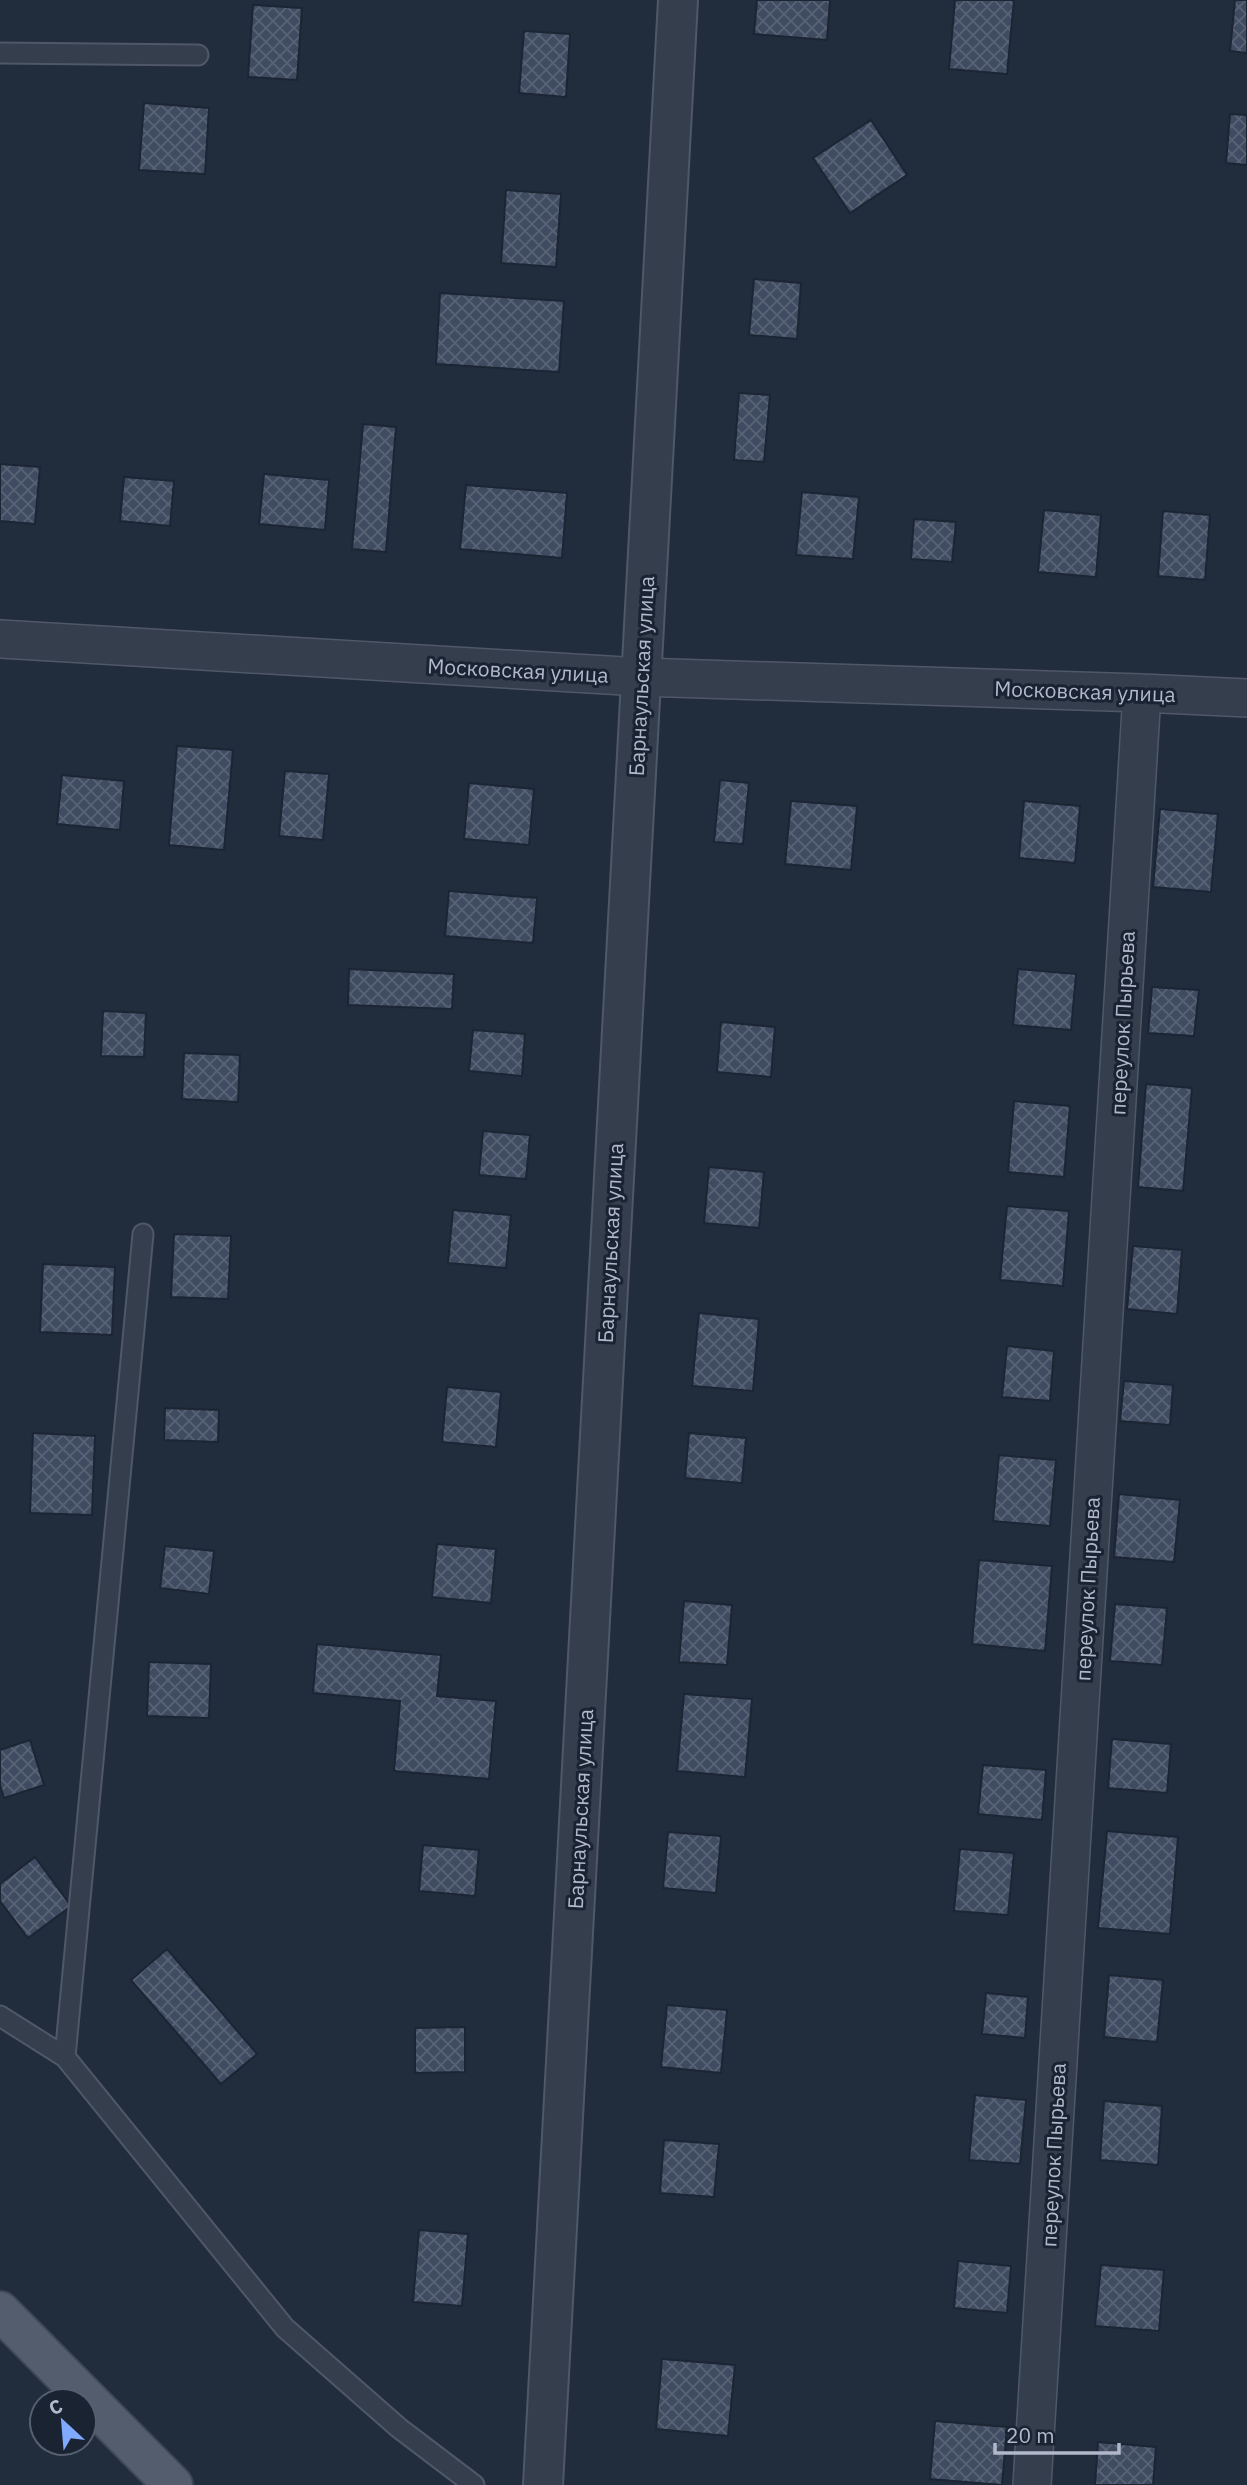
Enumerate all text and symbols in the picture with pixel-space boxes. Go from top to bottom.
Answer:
street label: Барнаульская улица [622,575,660,777]
street label: Московская улица [427,651,609,689]
street label: Московская улица [994,674,1176,708]
street label: переулок Пырьева [1103,930,1141,1116]
street label: Барнаульская улица [591,1142,629,1344]
street label: переулок Пырьева [1068,1496,1106,1682]
street label: Барнаульская улица [561,1708,599,1910]
street label: переулок Пырьева [1034,2062,1072,2248]
north arrow [28,2387,98,2457]
text: С [45,2393,66,2420]
scale bar [995,2412,1119,2456]
text: 20 m [1006,2421,1055,2449]

